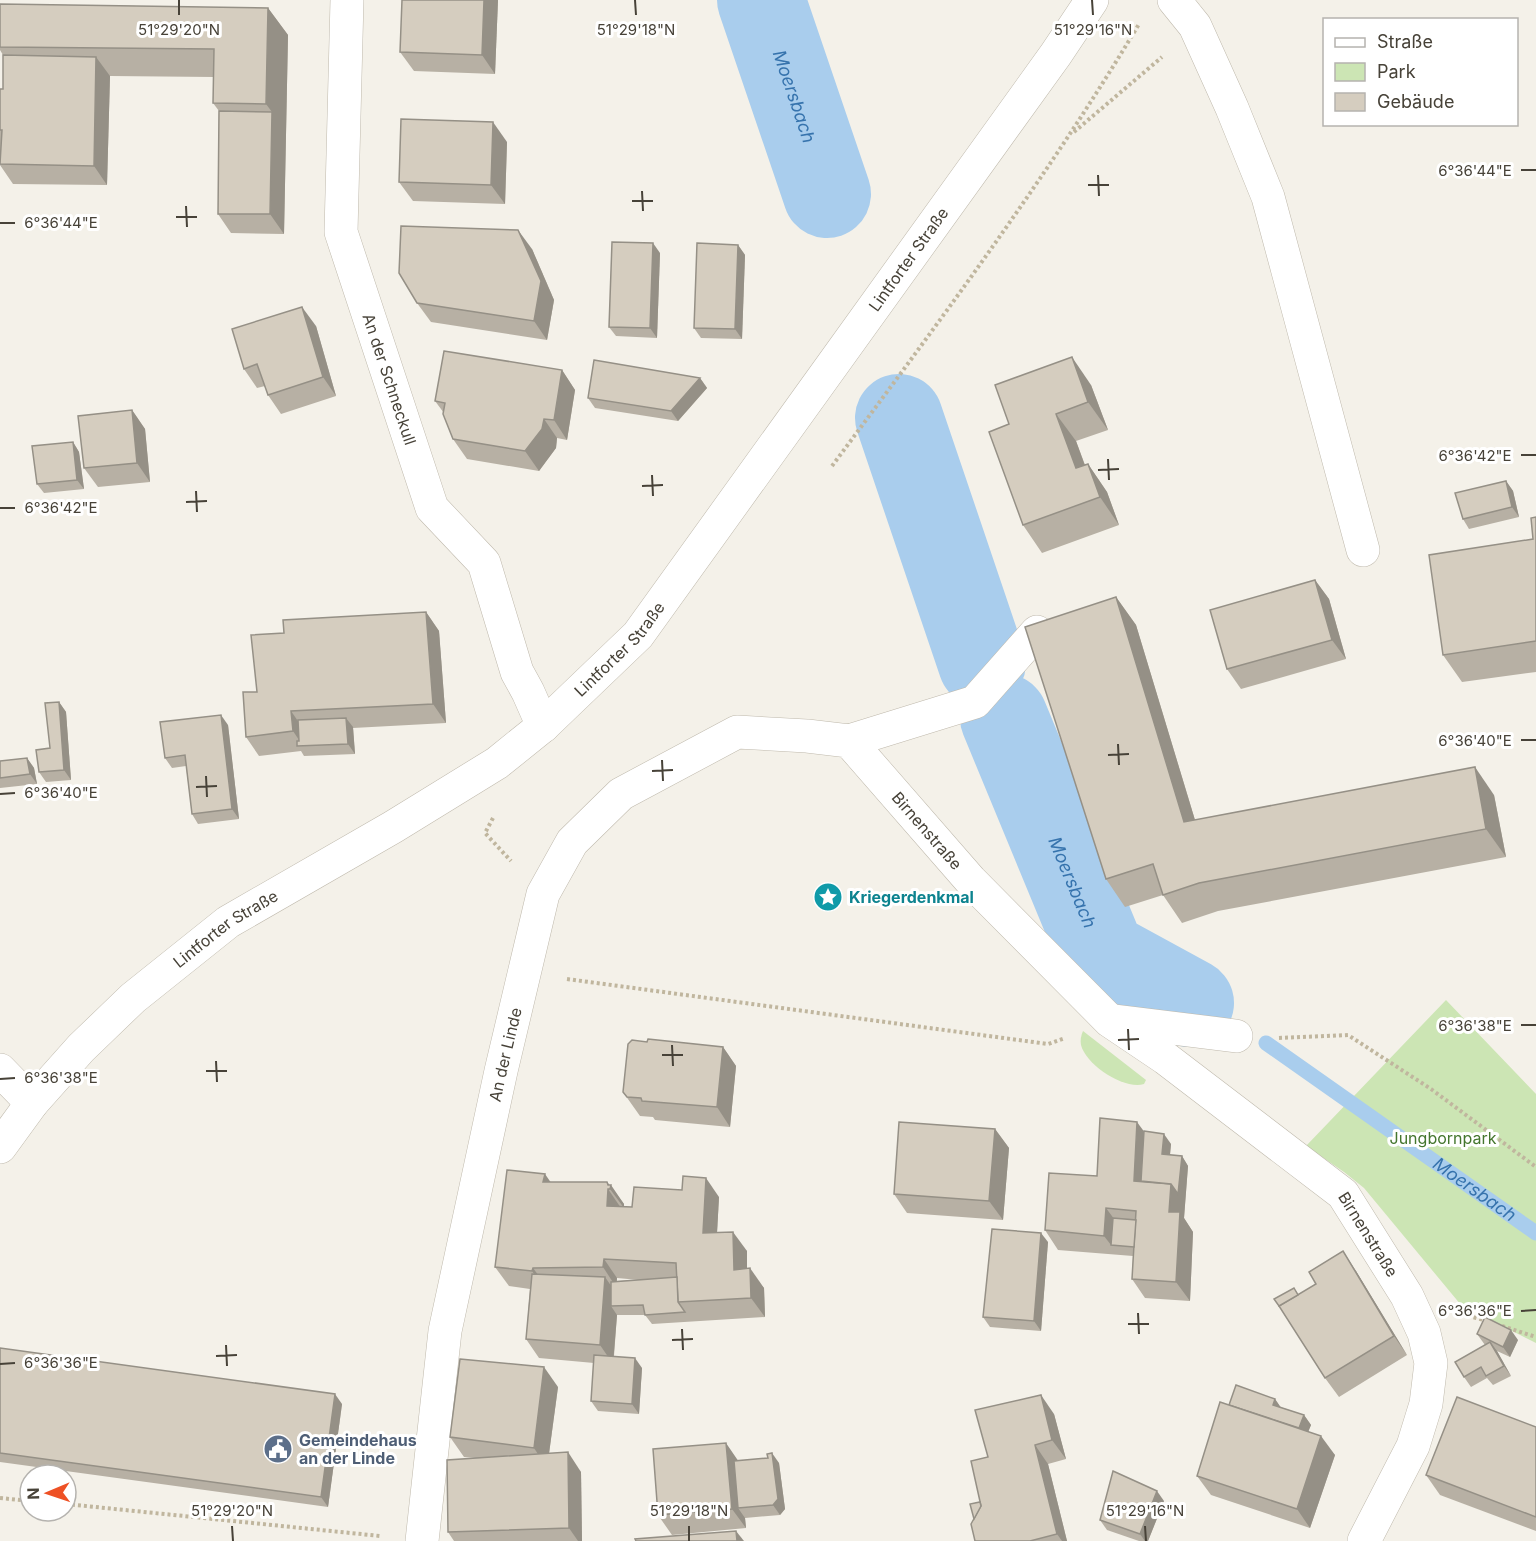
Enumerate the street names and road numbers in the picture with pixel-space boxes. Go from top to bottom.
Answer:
street label: Lintforter Straße [864,203,953,315]
street label: An der Schneckull [358,311,421,448]
street label: Lintforter Straße [570,598,669,701]
street label: Birnenstraße [888,788,966,874]
street label: Lintforter Straße [169,886,281,972]
street label: An der Linde [485,1006,526,1104]
street label: Birnenstraße [1334,1188,1402,1281]

